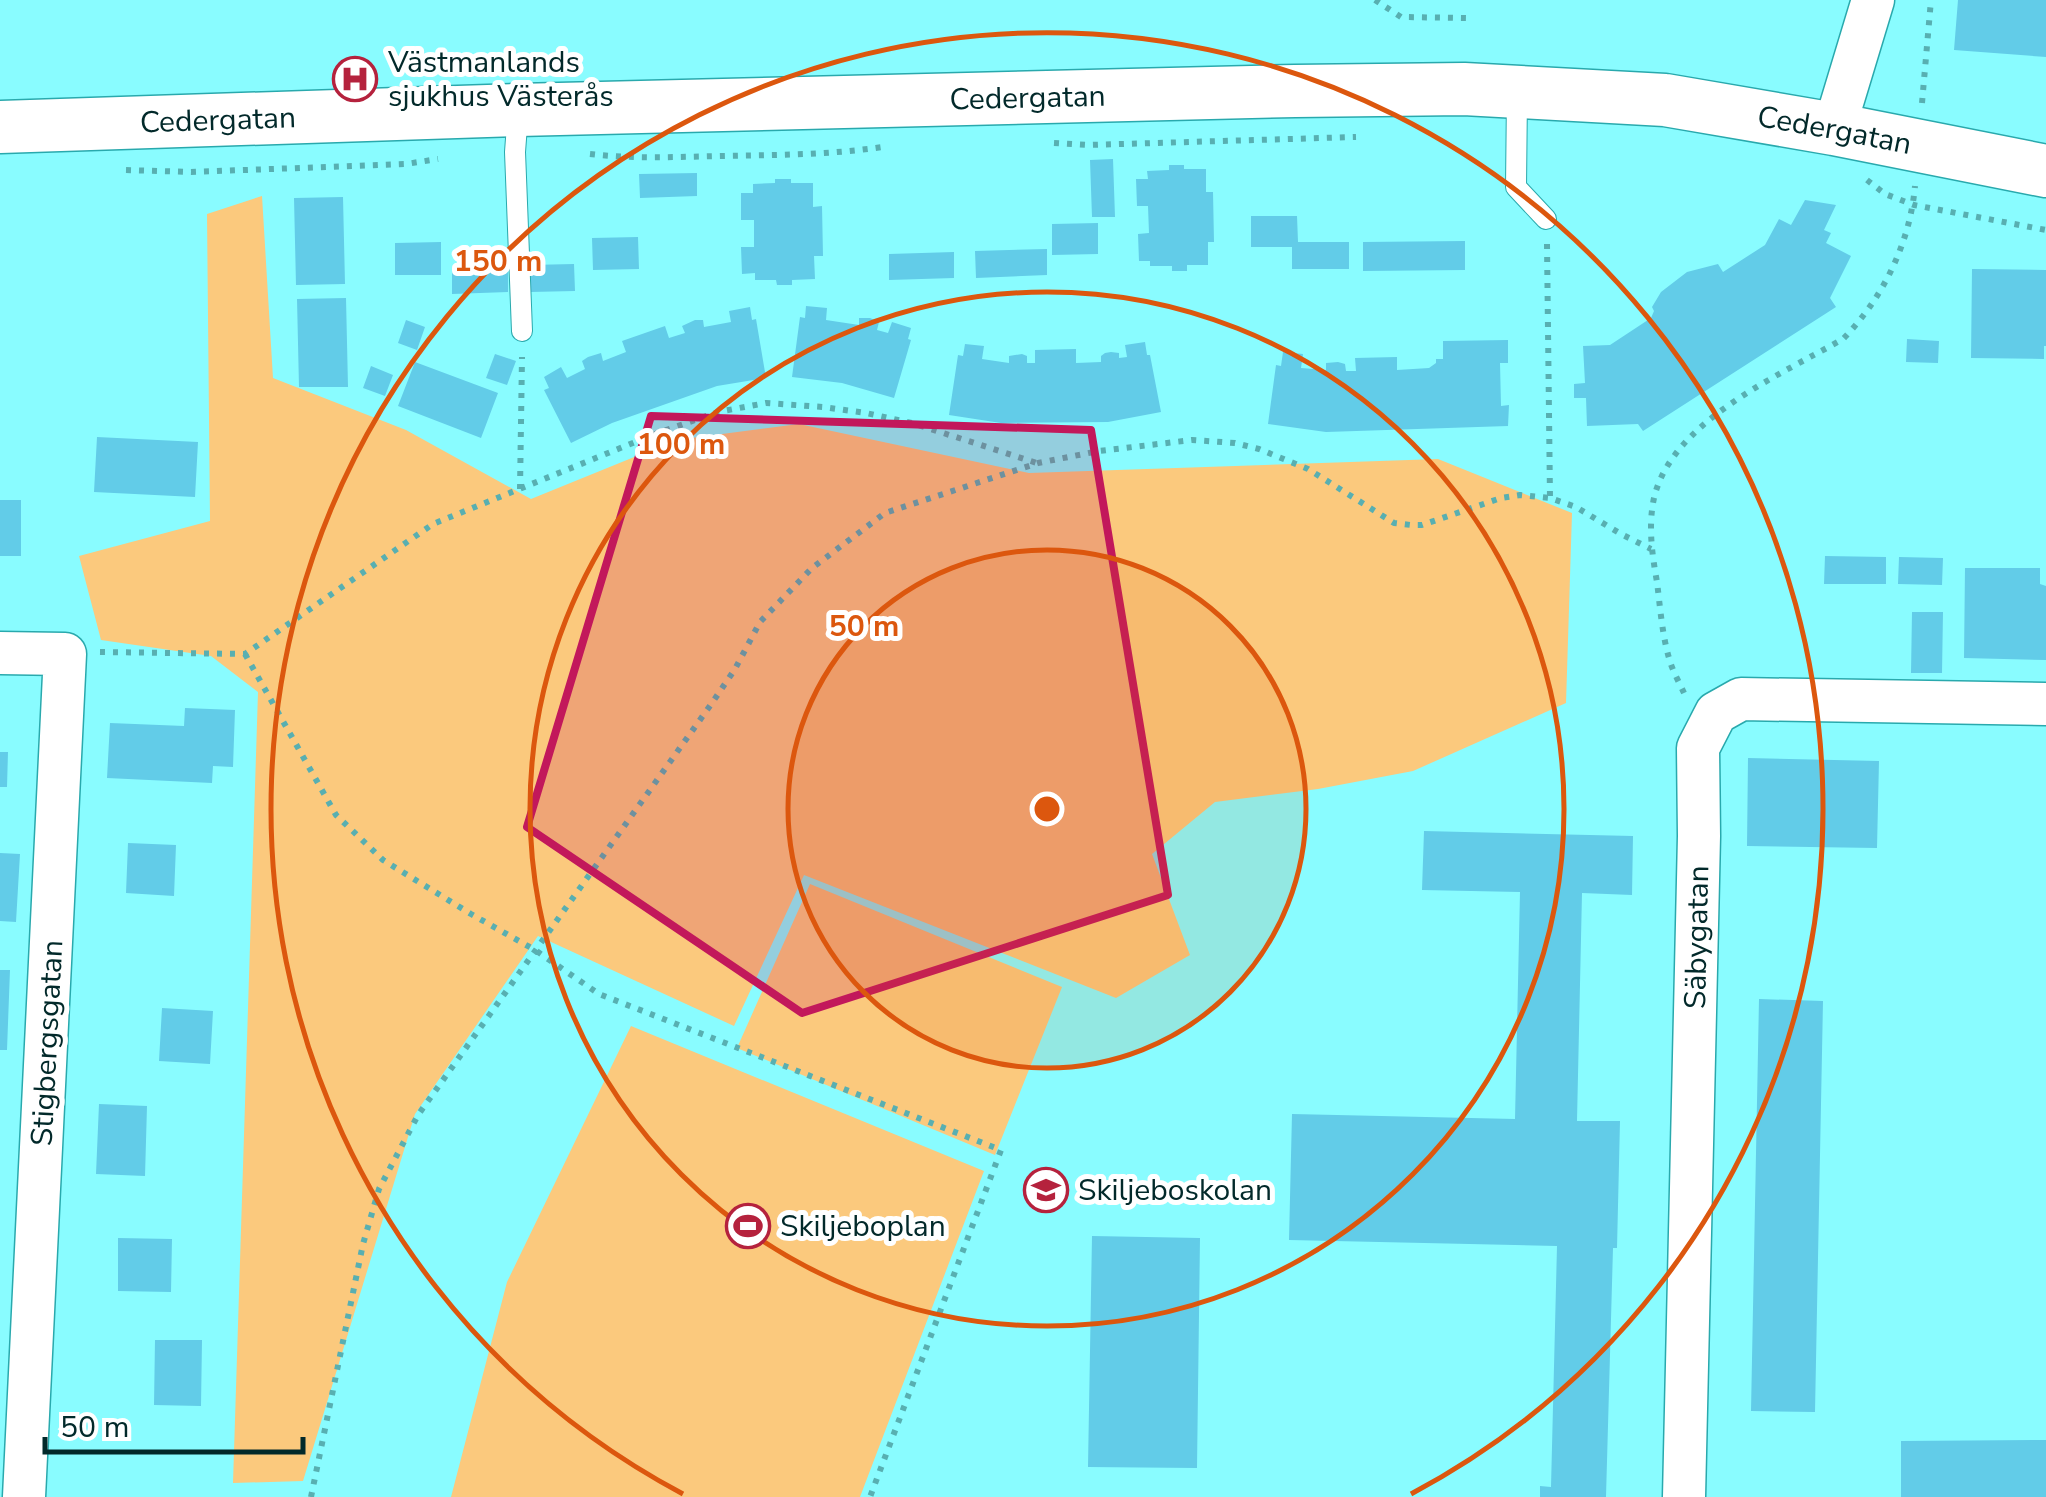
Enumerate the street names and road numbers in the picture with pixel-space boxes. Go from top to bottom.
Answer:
street label: Cedergatan [949,76,1106,120]
street label: Cedergatan [1754,96,1915,165]
street label: Cedergatan [139,97,297,143]
street label: Säbygatan [1675,865,1719,1010]
street label: Stigbergsgatan [22,939,73,1147]

